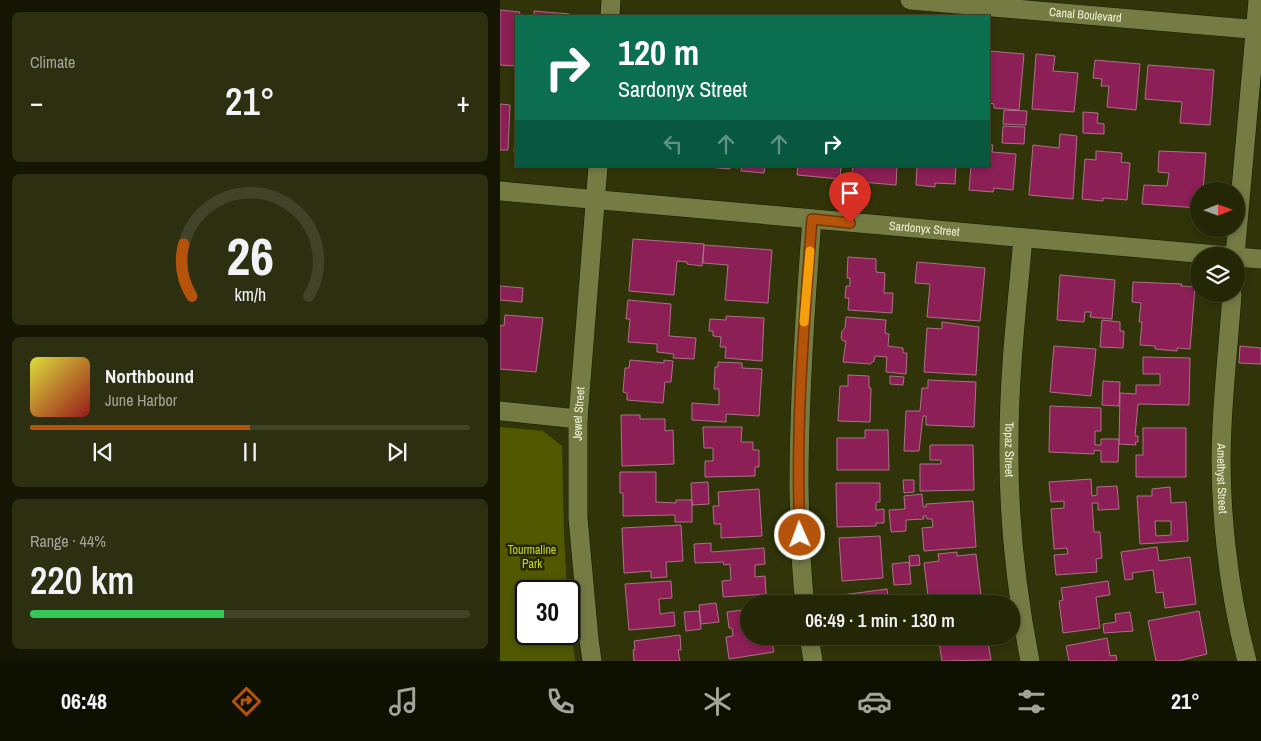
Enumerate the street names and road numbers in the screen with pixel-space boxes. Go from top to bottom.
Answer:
street label: Canal Boulevard [1048,4,1122,26]
street label: Sardonyx Street [888,218,960,240]
street label: Jewel Street [570,386,589,441]
street label: Topaz Street [1001,422,1017,478]
street label: Amethyst Street [1213,442,1231,514]

